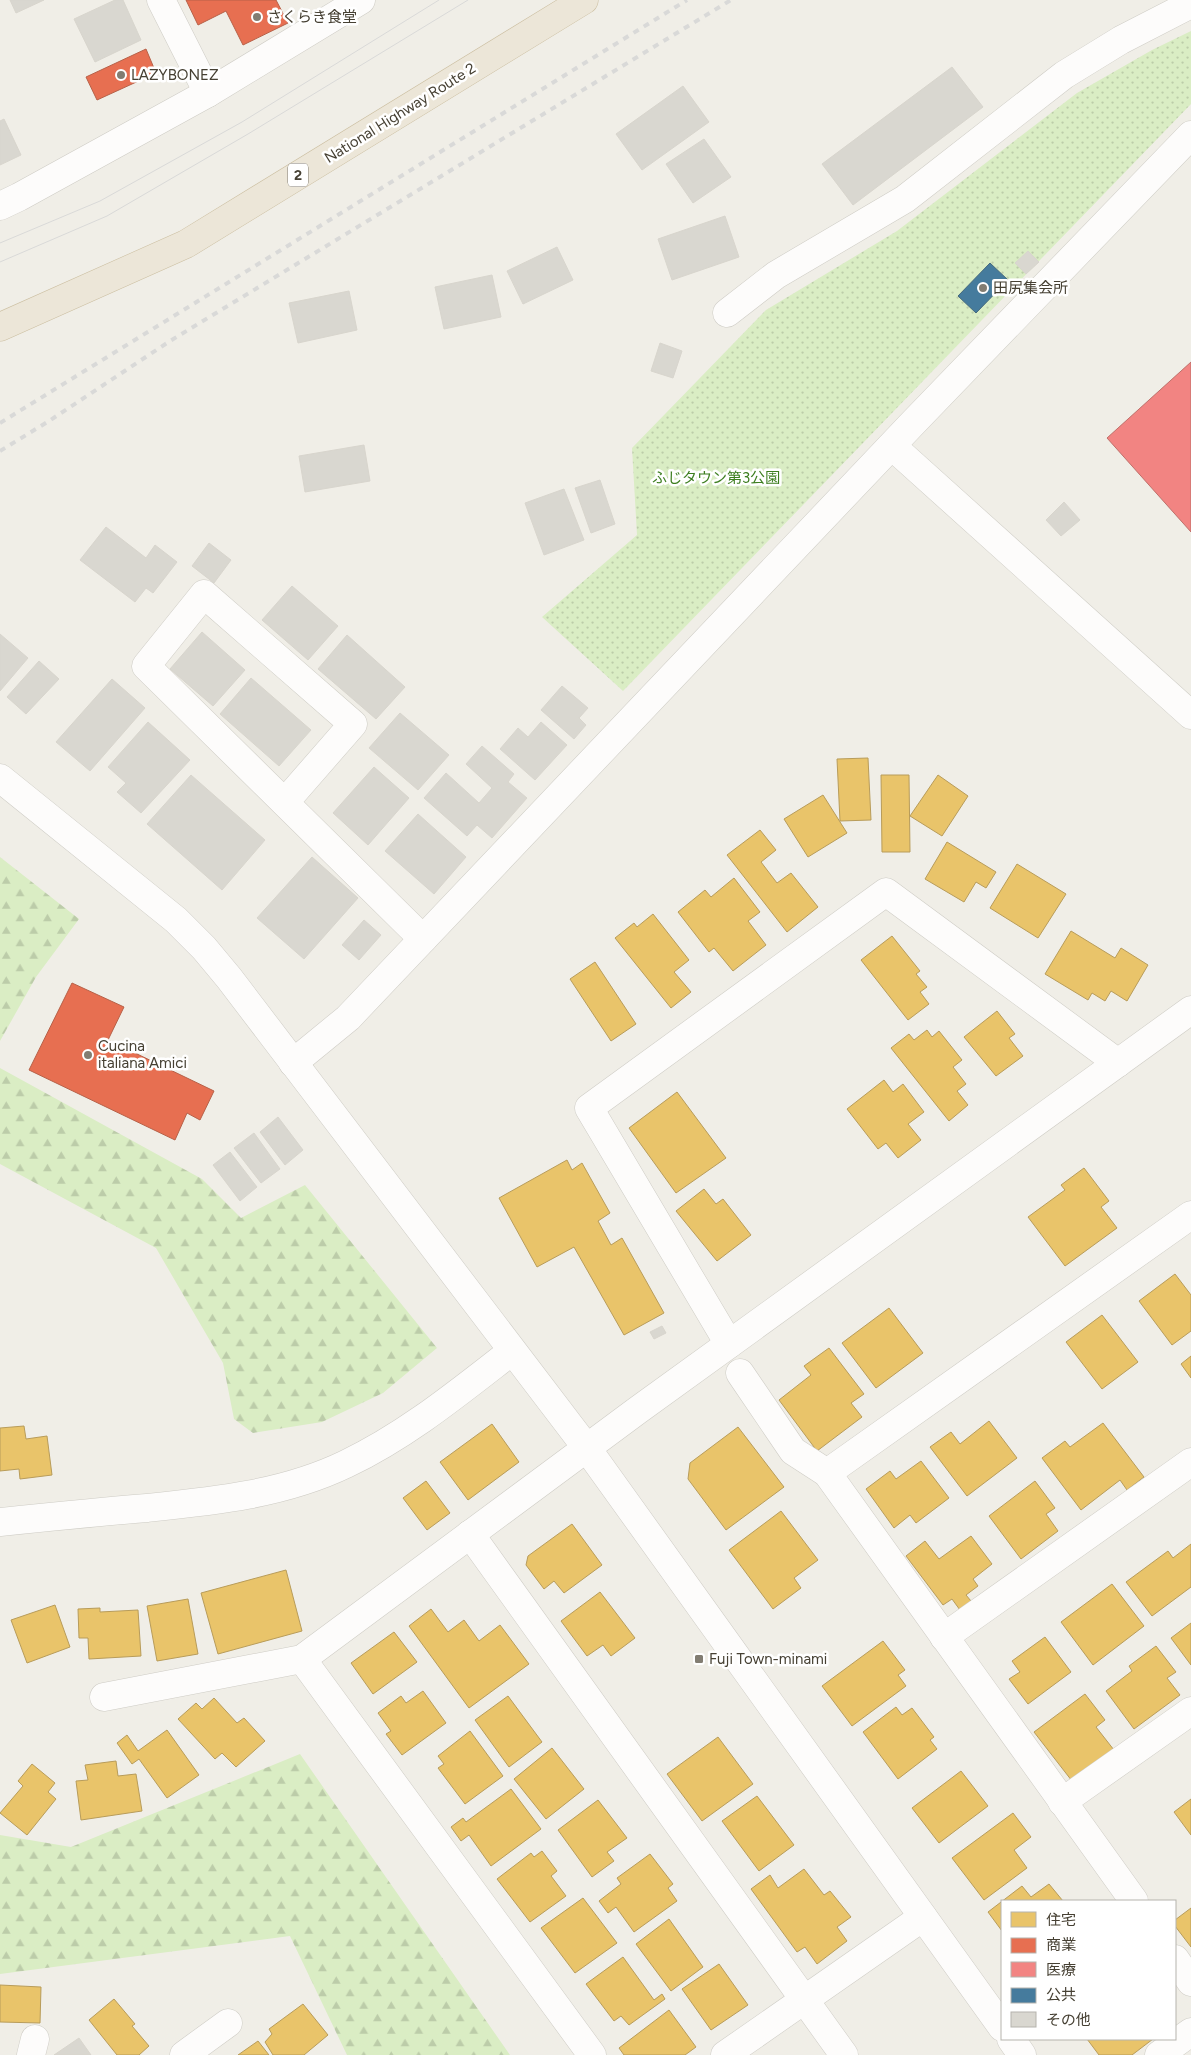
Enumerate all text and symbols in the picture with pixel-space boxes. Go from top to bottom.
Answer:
place label: さくらき食堂 [267,8,357,26]
marker: さくらき食堂 [251,11,263,23]
street label: National Highway Route 2 [321,59,479,167]
place label: LAZYBONEZ [131,66,219,84]
marker: LAZYBONEZ [115,69,127,81]
road number: 2 [288,164,308,186]
place label: 田尻集会所 [993,279,1068,297]
marker: 田尻集会所 [977,282,989,294]
park label: ふじタウン第3公園 [652,469,780,487]
place label: Cucina italiana Amici [98,1037,187,1072]
marker: Cucina italiana Amici [82,1049,94,1061]
place label: Fuji Town-minami [709,1650,827,1668]
marker: Fuji Town-minami [693,1653,705,1665]
legend [1001,1900,1176,2040]
text: 住宅 [1046,1911,1076,1929]
text: 商業 [1046,1936,1076,1954]
text: 医療 [1046,1961,1076,1979]
text: 公共 [1046,1986,1076,2004]
text: その他 [1046,2011,1091,2029]

